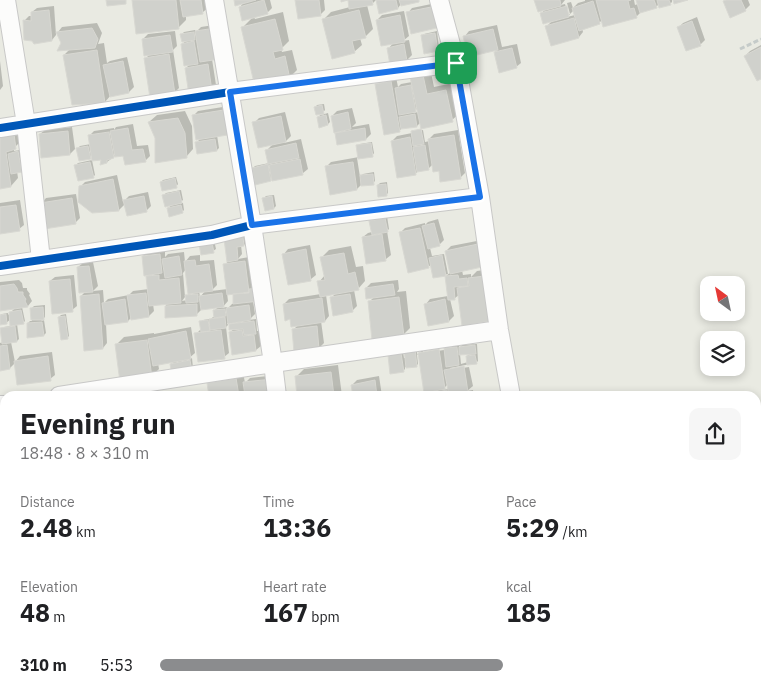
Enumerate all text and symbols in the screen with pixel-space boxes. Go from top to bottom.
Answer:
pin [435,42,477,84]
icon: arrive [442,49,470,77]
north arrow [700,276,745,321]
map controls [700,276,745,376]
button: layers [700,331,745,376]
text: Evening run [20,405,176,442]
button: share [689,408,741,460]
text: 18:48 · 8 × 310 m [20,443,149,463]
text: Distance [20,493,75,511]
text: Time [263,493,294,511]
text: Pace [506,493,536,511]
text: 2.48 [20,511,73,544]
text: 13:36 [263,511,331,544]
text: 5:29 [506,511,559,544]
text: km [73,523,96,541]
text: /km [559,523,588,541]
text: Elevation [20,578,78,596]
text: Heart rate [263,578,327,596]
text: kcal [506,578,531,596]
text: 48 [20,596,50,629]
text: 167 [263,596,308,629]
text: 185 [506,596,551,629]
text: m [50,608,66,626]
text: bpm [308,608,340,626]
text: 310 m [20,655,67,675]
text: 5:53 [100,655,133,675]

